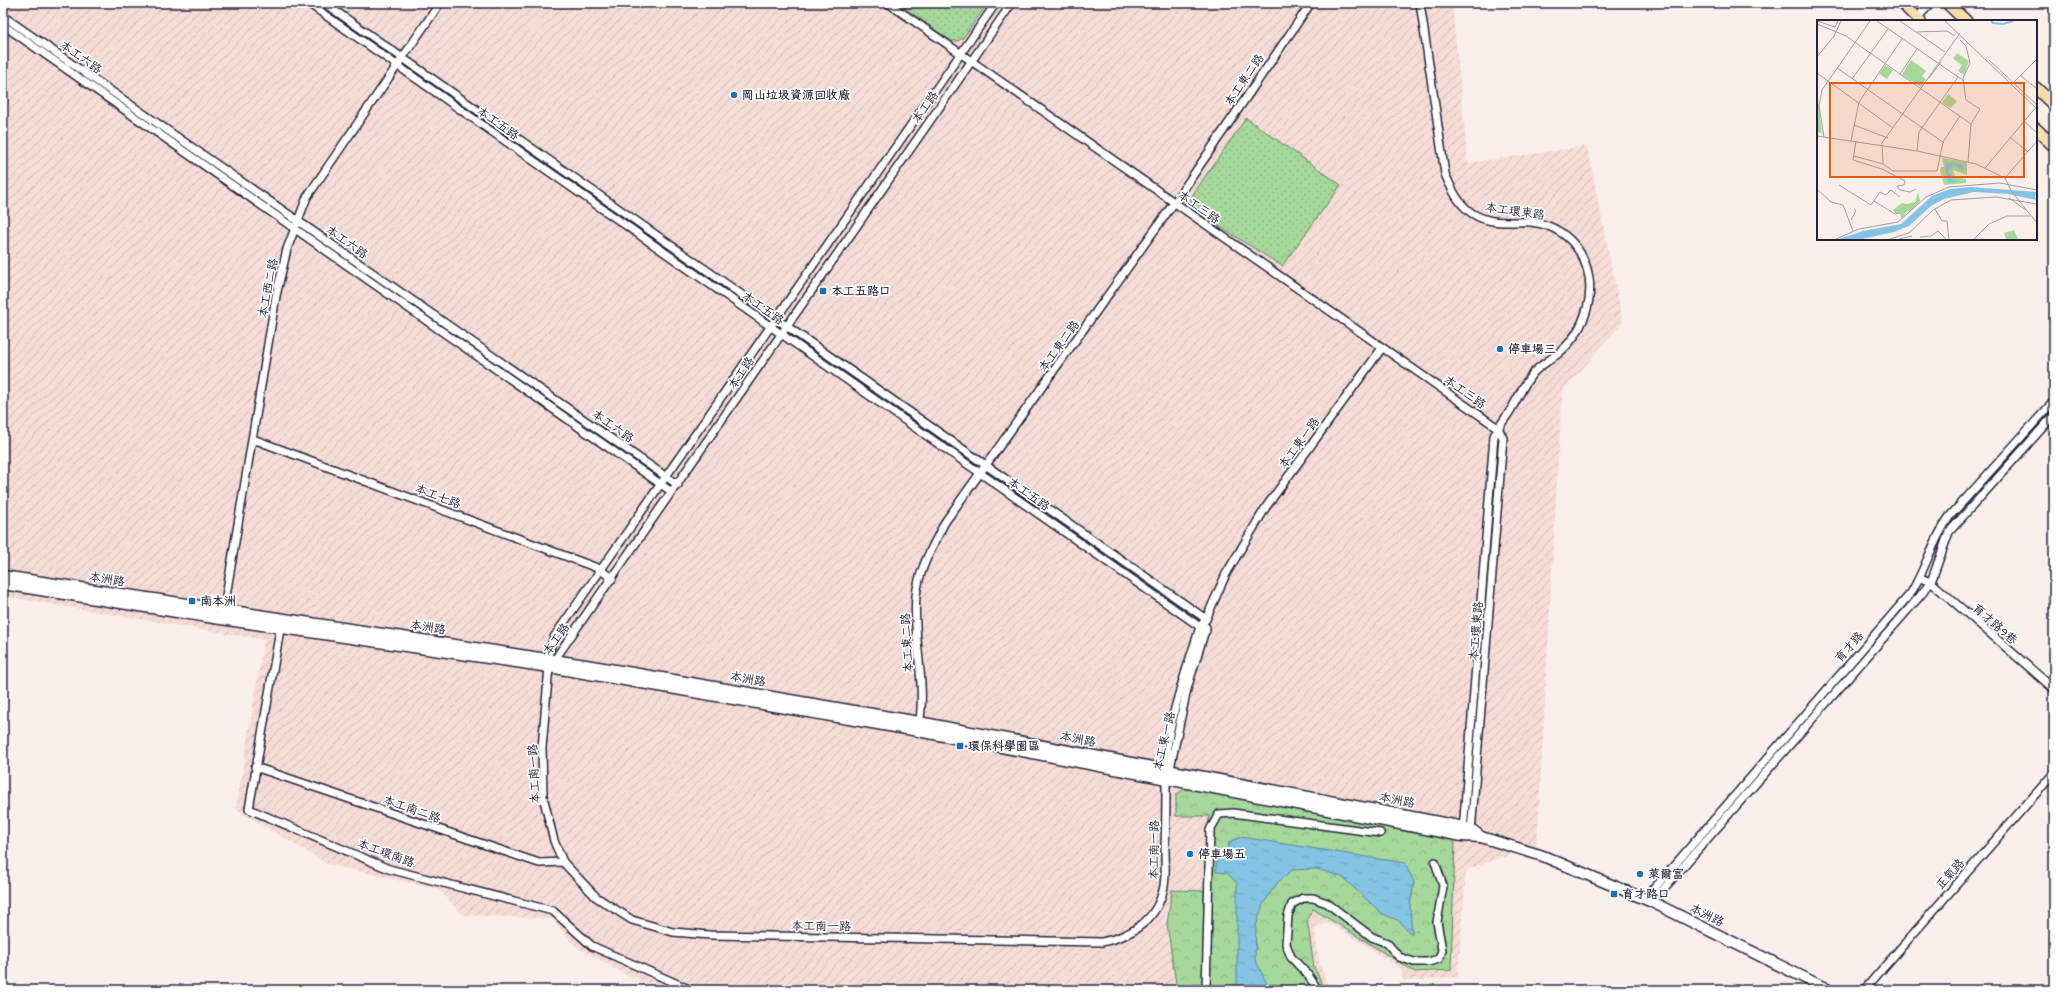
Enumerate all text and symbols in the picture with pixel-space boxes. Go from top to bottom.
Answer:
inset map [1817,20,2037,240]
street label: 本工六路 [56,37,105,78]
street label: 本工東二路 [1221,51,1268,110]
place label: 岡山垃圾資源回收廠 [742,87,850,104]
street label: 本工路 [908,88,943,127]
marker: 岡山垃圾資源回收廠 [729,90,739,100]
street label: 本工五路 [473,103,522,144]
street label: 本工三路 [1174,187,1223,228]
street label: 本工環東路 [1484,199,1546,224]
street label: 本工六路 [322,222,371,263]
street label: 本工西二路 [254,257,283,319]
place label: 本工五路口 [831,283,891,300]
marker: 本工五路口 [818,286,828,296]
street label: 本工五路 [738,288,787,329]
street label: 本工東二路 [1035,317,1084,376]
place label: 停車場三 [1508,341,1556,358]
marker: 停車場三 [1495,344,1505,354]
street label: 本工路 [724,354,759,393]
street label: 本工三路 [1440,372,1489,413]
street label: 本工六路 [588,406,637,447]
street label: 本工東一路 [1275,414,1324,473]
street label: 本工五路 [1004,474,1053,515]
street label: 本工七路 [412,480,463,513]
street label: 本洲路 [88,568,126,591]
place label: 南本洲 [200,593,236,610]
marker: 南本洲 [187,596,197,606]
street label: 本工環東路 [1465,600,1488,662]
street label: 育才路9巷 [1968,600,2021,649]
street label: 本工東二路 [897,613,918,673]
street label: 本洲路 [409,616,447,639]
street label: 本工路 [539,620,574,659]
street label: 育才路 [1831,628,1868,666]
street label: 本洲路 [729,668,767,691]
street label: 本工東一路 [1149,710,1180,772]
street label: 本洲路 [1059,728,1097,751]
place label: 環保科學園區 [968,738,1040,755]
marker: 環保科學園區 [955,741,965,751]
street label: 本工南一路 [524,744,545,804]
street label: 本洲路 [1378,789,1416,812]
street label: 本工南二路 [381,792,443,827]
street label: 本工南一路 [1145,820,1164,880]
street label: 本工環南路 [355,835,417,872]
place label: 停車場五 [1198,846,1246,863]
marker: 停車場五 [1185,849,1195,859]
street label: 正氣路 [1932,855,1969,893]
place label: 萊爾富 [1648,866,1684,883]
marker: 萊爾富 [1635,869,1645,879]
place label: 育才路口 [1622,886,1670,903]
marker: 育才路口 [1609,889,1619,899]
street label: 本洲路 [1687,900,1727,931]
street label: 本工南一路 [791,917,851,936]

